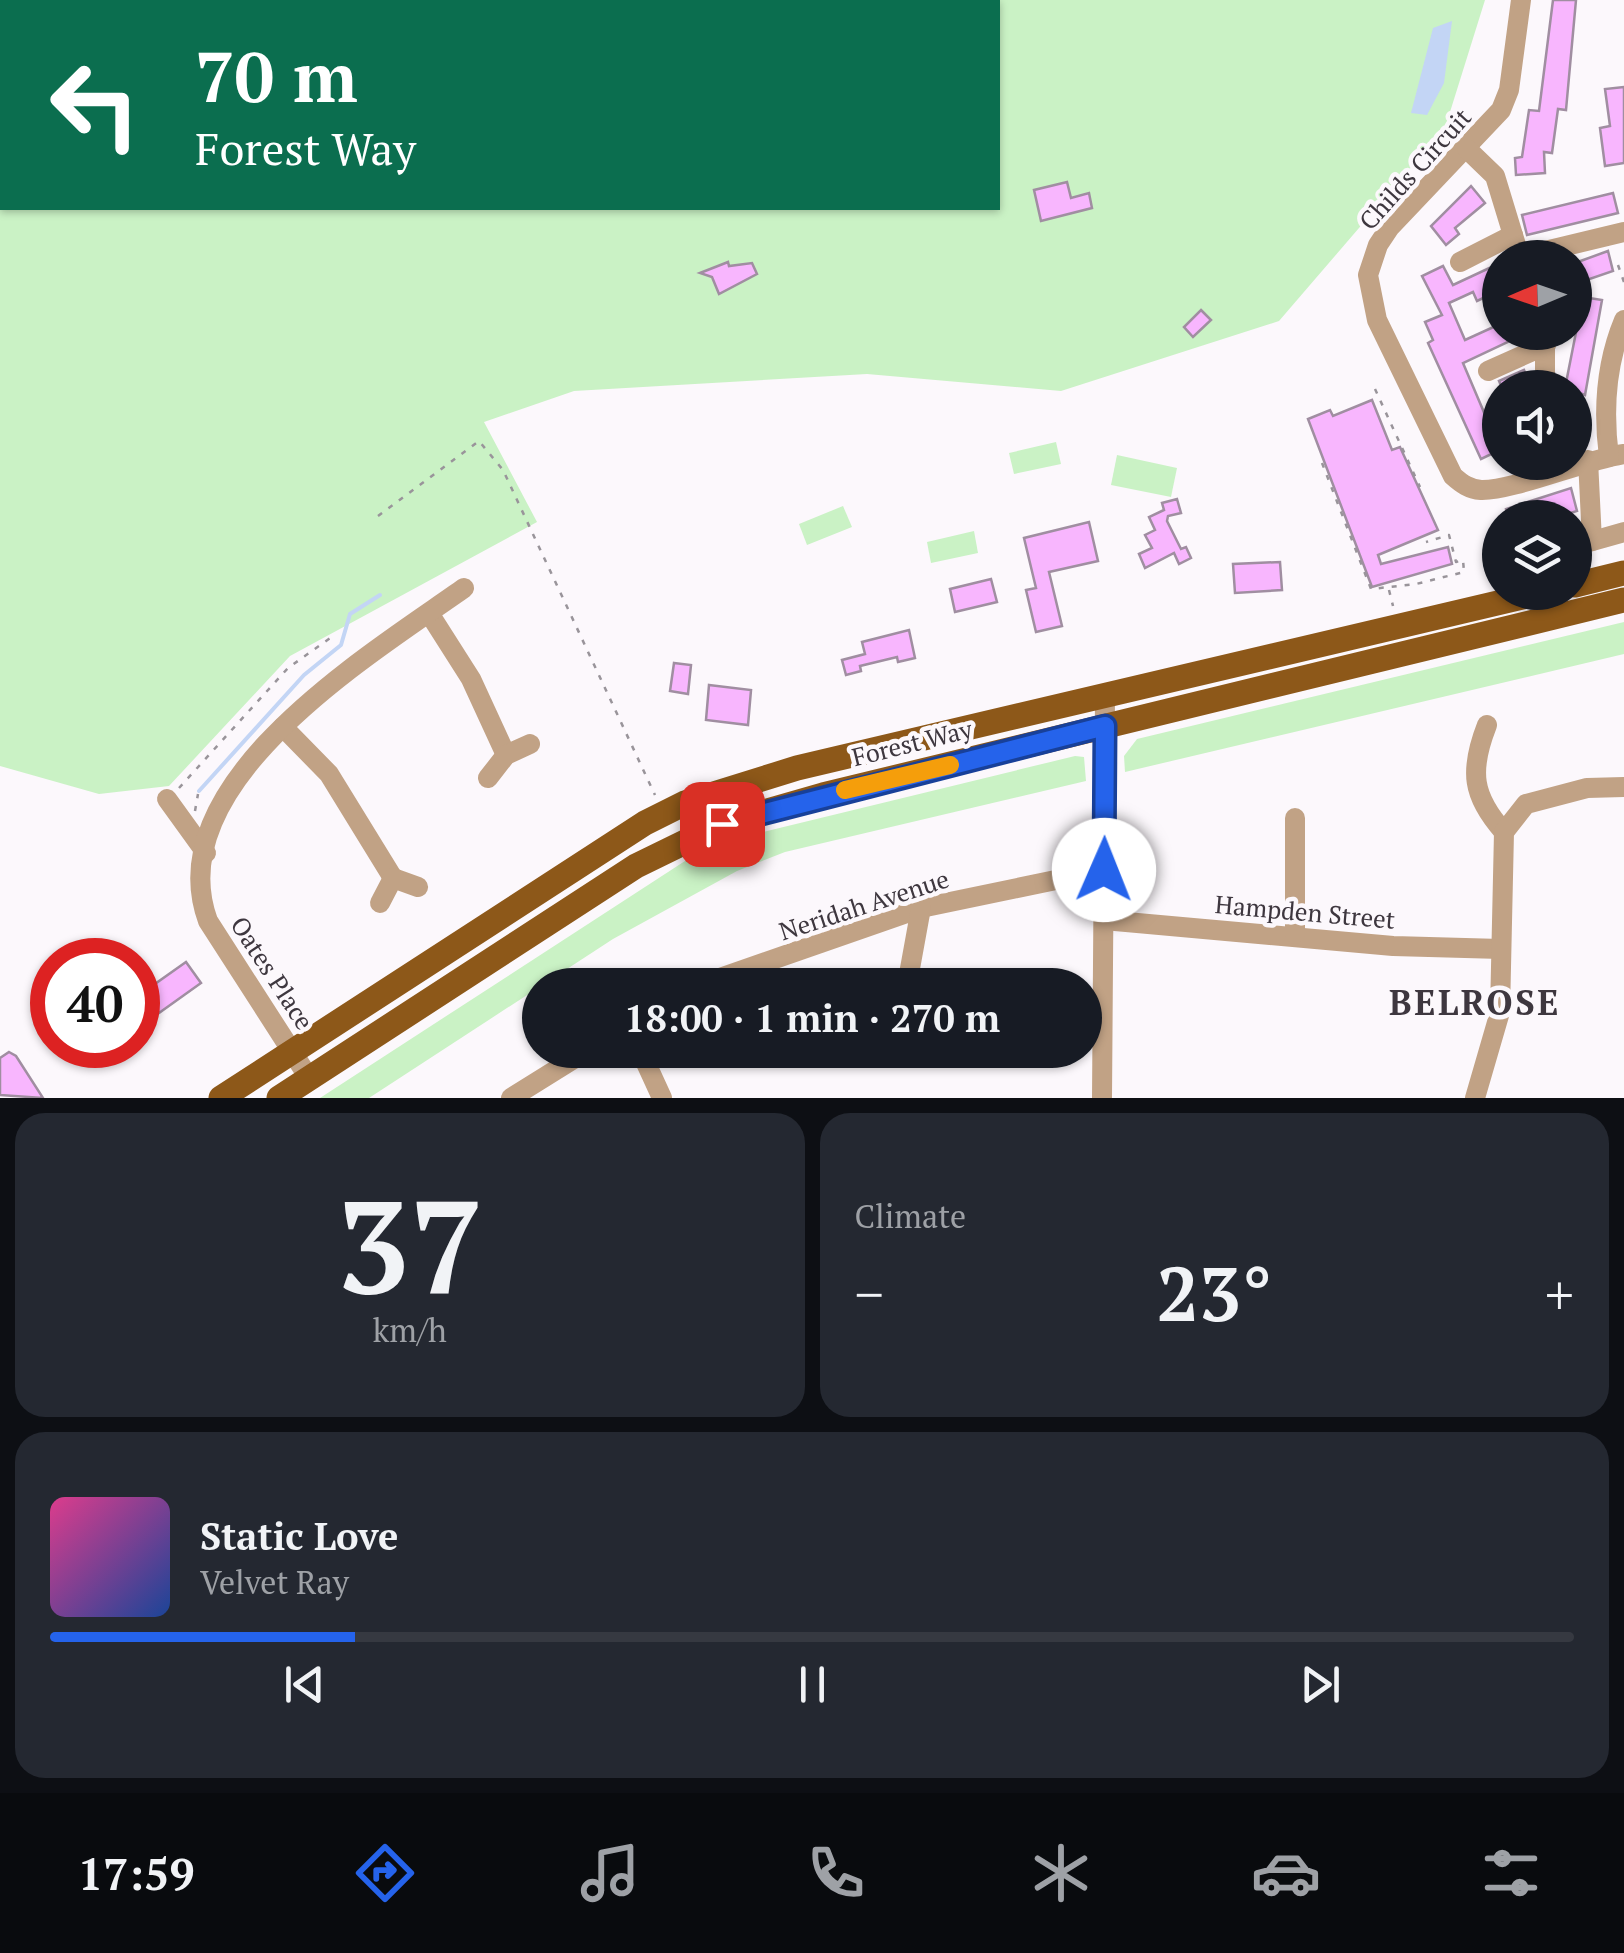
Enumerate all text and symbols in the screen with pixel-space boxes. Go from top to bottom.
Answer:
text: 70 m [195,29,358,122]
icon: left [30,40,160,170]
street label: Childs Circuit [1351,101,1478,236]
text: Forest Way [195,118,416,178]
north arrow [1482,240,1592,350]
map controls [1482,240,1592,610]
button: sound [1482,370,1592,480]
button: layers [1482,500,1592,610]
street label: Forest Way [848,712,976,773]
pin [680,782,765,867]
icon: arrive [695,797,750,852]
position arrow [1052,818,1156,922]
street label: Neridah Avenue [775,862,953,948]
street label: Hampden Street [1214,887,1396,936]
street label: Oates Place [224,910,321,1036]
speed limit sign: 40 [30,938,160,1068]
district label: BELROSE [1389,979,1561,1025]
text: 18:00 · 1 min · 270 m [624,993,1000,1043]
text: 37 [336,1158,483,1330]
text: Climate [855,1195,966,1237]
text: 23° [1156,1243,1272,1342]
text: − [855,1257,884,1330]
text: + [1545,1257,1574,1330]
text: km/h [373,1309,447,1351]
text: Static Love [200,1511,398,1561]
text: Velvet Ray [200,1561,349,1603]
icon: previous [277,1657,332,1712]
icon: pause [785,1657,840,1712]
icon: next [1293,1657,1348,1712]
icon: directions [350,1838,420,1908]
icon: music [575,1838,645,1908]
icon: phone [801,1838,871,1908]
icon: climate [1026,1838,1096,1908]
icon: car [1251,1838,1321,1908]
icon: filters [1476,1838,1546,1908]
text: 17:59 [78,1843,195,1903]

